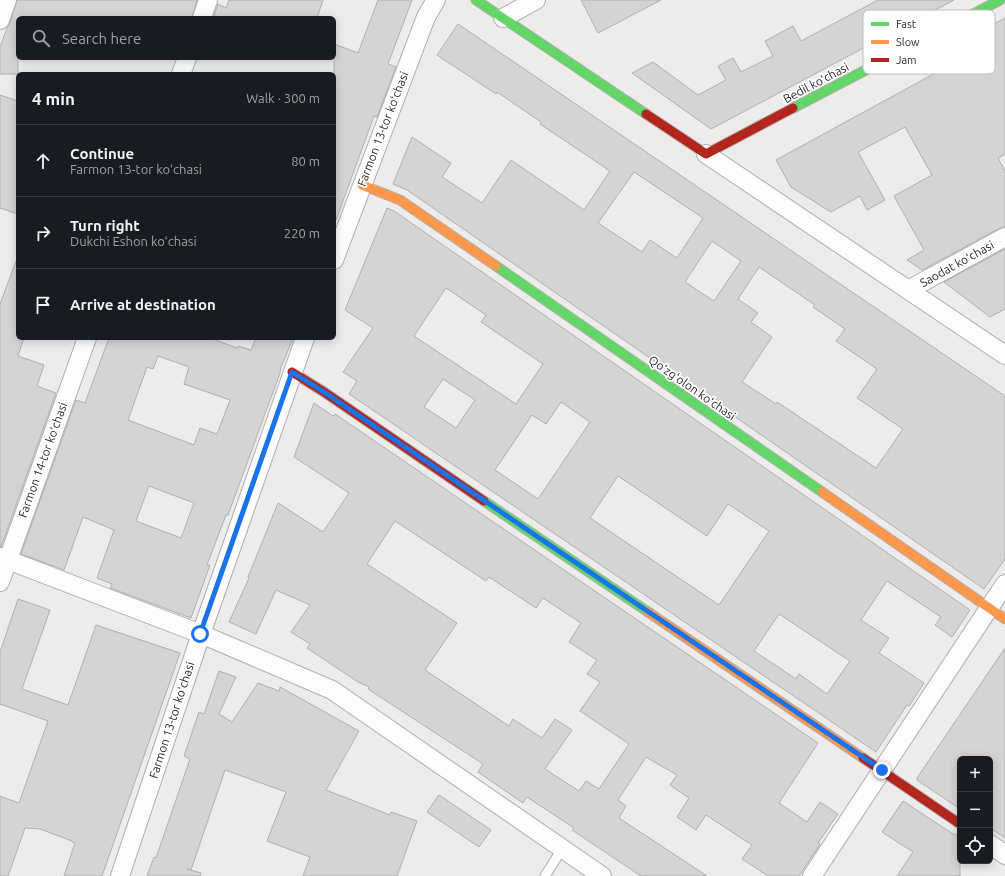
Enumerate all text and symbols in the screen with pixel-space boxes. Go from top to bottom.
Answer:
legend [863,10,995,74]
search box [16,16,336,60]
text: Fast [896,18,917,30]
icon: search [30,27,52,49]
text: Search here [62,30,141,47]
text: Slow [896,36,920,48]
text: Jam [896,54,917,66]
street label: Bedil koʻchasi [781,60,851,105]
street label: Farmon 13-tor koʻchasi [355,70,410,188]
text: 4 min [32,89,75,108]
text: Walk · 300 m [246,91,320,105]
text: Continue [70,145,134,162]
icon: ahead [32,150,54,172]
text: 80 m [291,154,320,168]
text: Farmon 13-tor koʻchasi [70,162,202,176]
text: Turn right [70,217,140,234]
icon: right [32,222,54,244]
text: 220 m [284,226,320,240]
text: Dukchi Eshon koʻchasi [70,234,197,248]
street label: Saodat koʻchasi [918,238,996,289]
icon: arrive [32,294,54,316]
text: Arrive at destination [70,296,216,313]
street label: Qoʻzgʻolon koʻchasi [646,353,738,422]
street label: Farmon 14-tor koʻchasi [16,400,69,519]
route start [191,625,209,643]
street label: Farmon 13-tor koʻchasi [147,660,197,780]
map controls [957,756,993,864]
button: + [957,756,993,792]
route end [873,761,891,779]
button: − [957,792,993,828]
button: locate [957,828,993,864]

